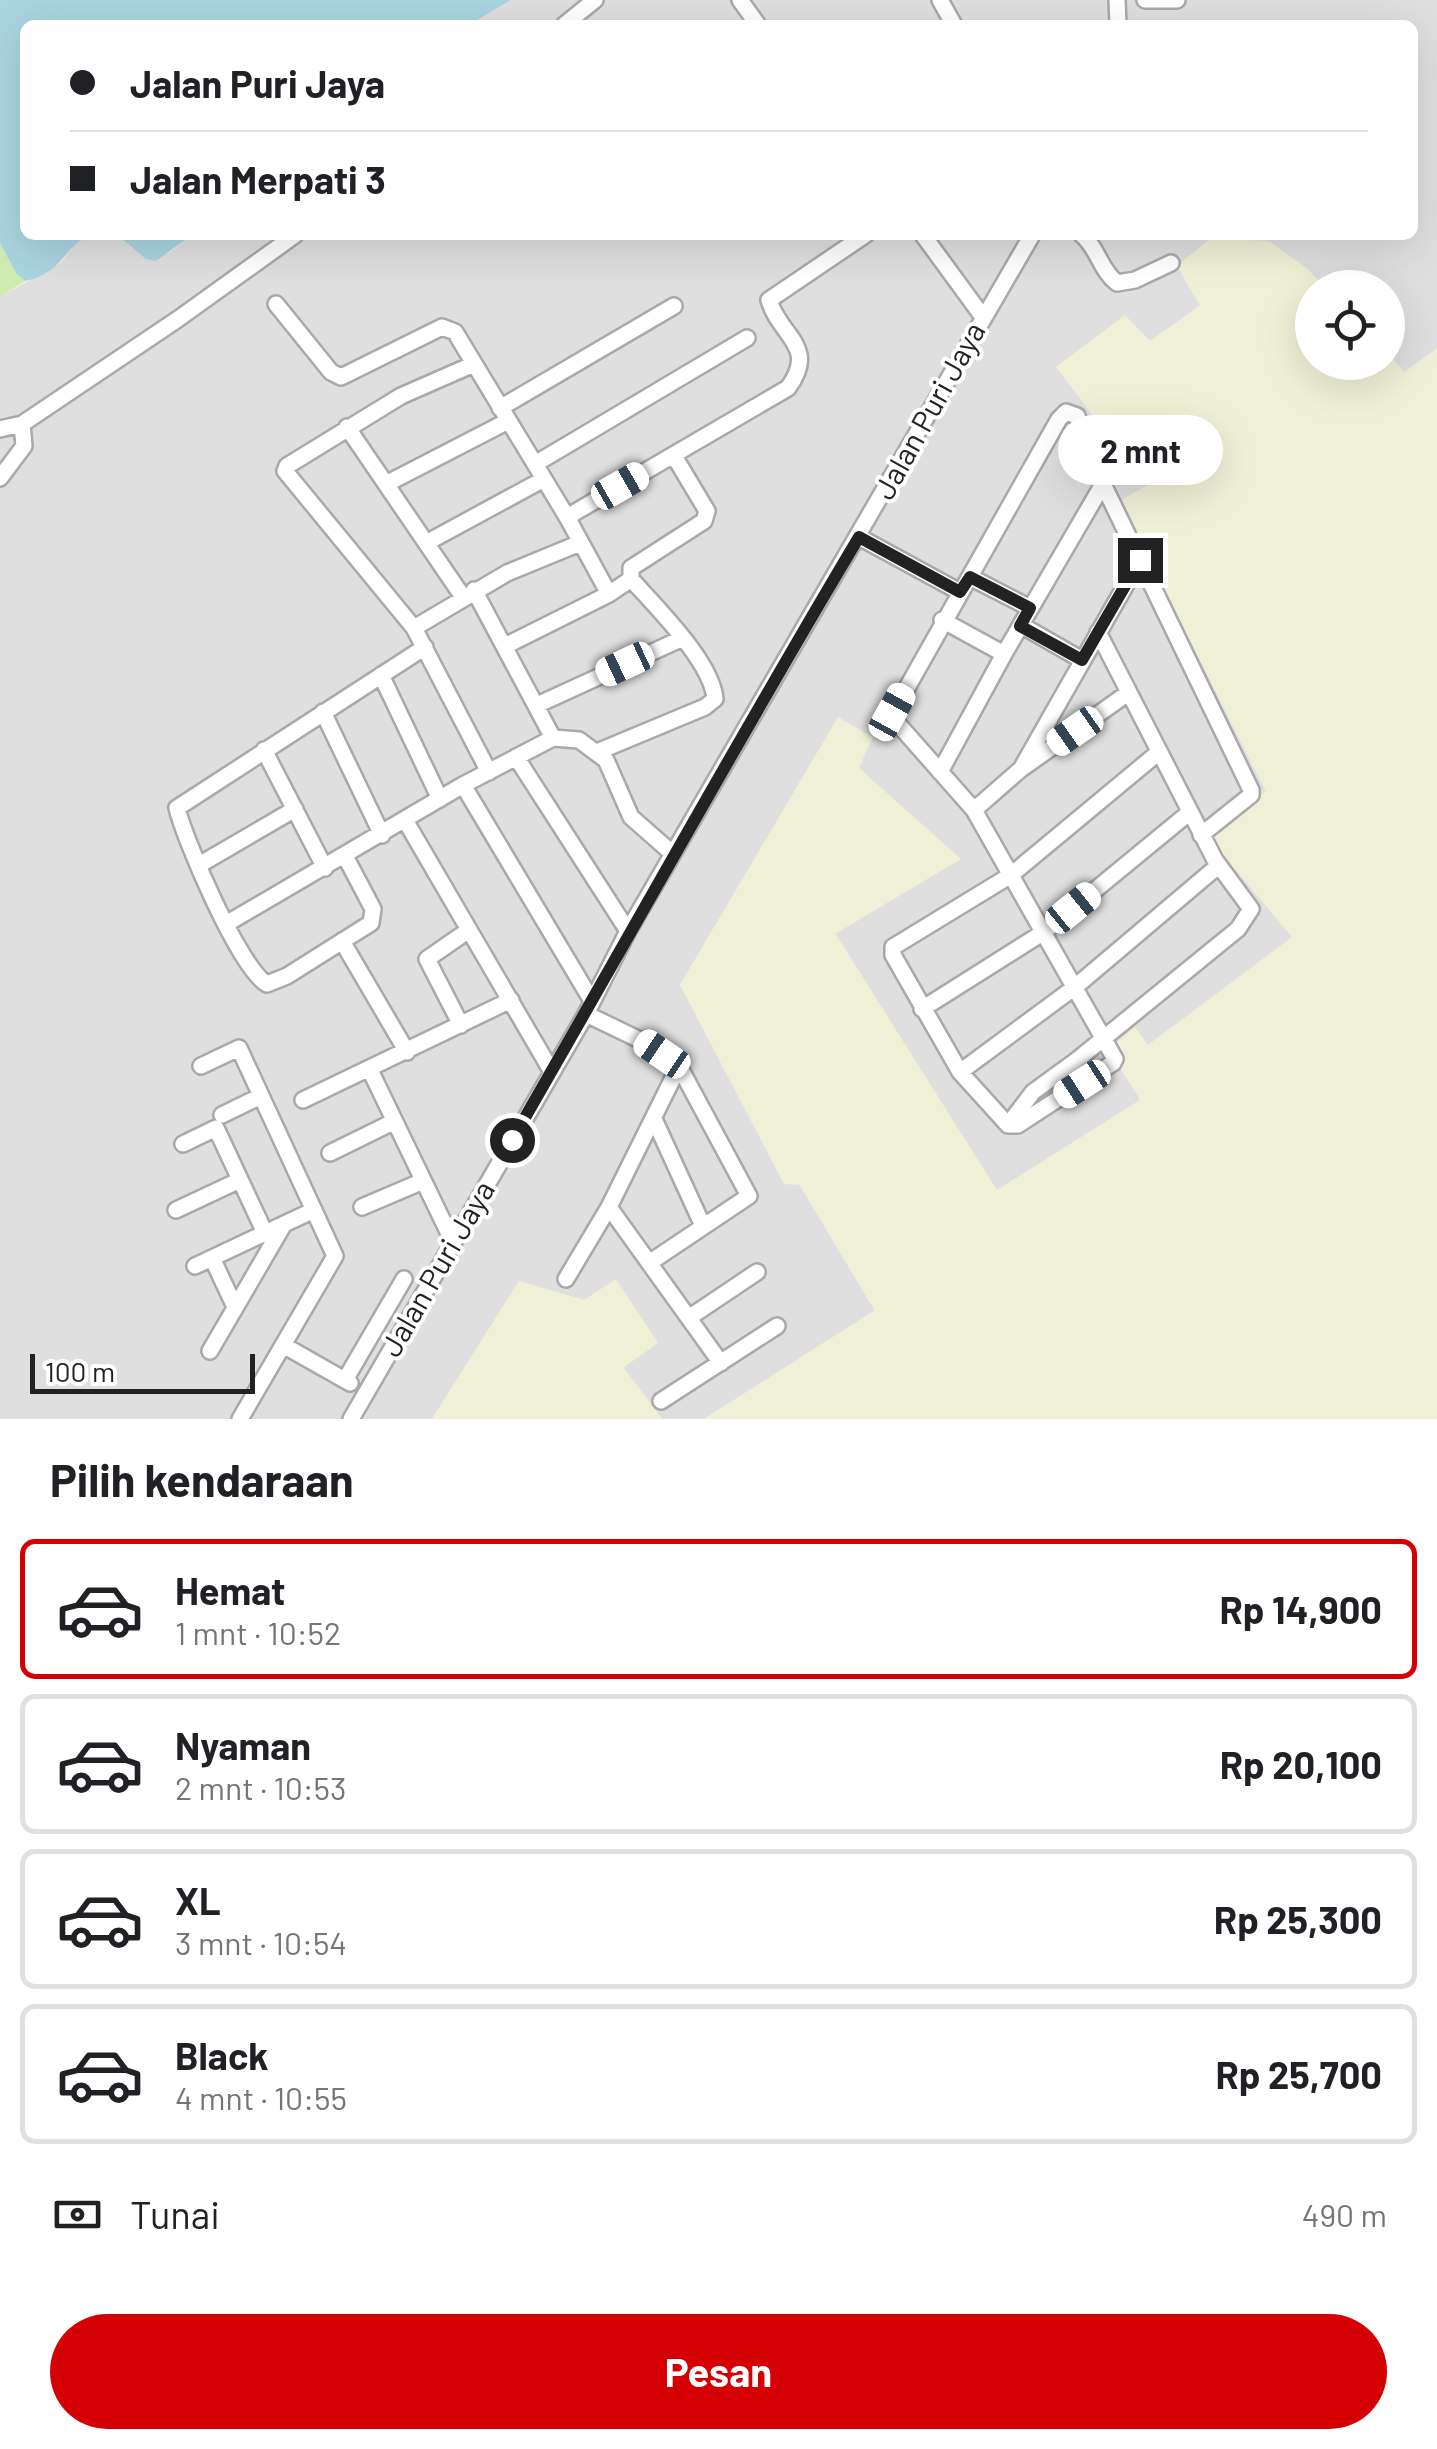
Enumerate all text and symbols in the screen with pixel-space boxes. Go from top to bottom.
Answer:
text: Jalan Puri Jaya [130,60,385,106]
text: Jalan Merpati 3 [130,156,386,202]
map controls [1295,270,1405,380]
button: locate [1295,270,1405,380]
street label: Jalan Puri Jaya [865,315,992,505]
callout: 2 mnt [1058,415,1222,485]
text: 2 mnt [1100,431,1181,469]
car [587,458,653,514]
route end [1118,538,1163,583]
car [591,638,659,690]
car [864,678,920,746]
car [1042,702,1108,760]
car [1040,877,1106,939]
car [629,1025,695,1083]
car [1049,1055,1115,1113]
route start [490,1118,535,1163]
street label: Jalan Puri Jaya [371,1174,501,1362]
scale bar [30,1349,255,1394]
text: 100 m [45,1354,115,1388]
text: Pilih kendaraan [50,1452,354,1506]
icon: car [55,1564,145,1654]
text: Hemat [175,1567,285,1613]
text: Rp 14,900 [1219,1586,1382,1632]
text: 1 mnt · 10:52 [175,1613,341,1651]
icon: car [55,1719,145,1809]
text: Nyaman [175,1722,311,1768]
text: Rp 20,100 [1220,1741,1382,1787]
text: 2 mnt · 10:53 [175,1768,347,1806]
icon: car [55,1874,145,1964]
text: XL [175,1877,221,1923]
text: Rp 25,300 [1214,1896,1382,1942]
text: 3 mnt · 10:54 [175,1923,347,1961]
icon: car [55,2029,145,2119]
text: Black [175,2032,269,2078]
text: Rp 25,700 [1215,2051,1382,2097]
text: 4 mnt · 10:55 [175,2078,347,2116]
icon: cash [50,2187,105,2242]
text: Tunai [130,2191,220,2237]
text: 490 m [1302,2195,1387,2233]
button: Pesan [50,2314,1387,2429]

